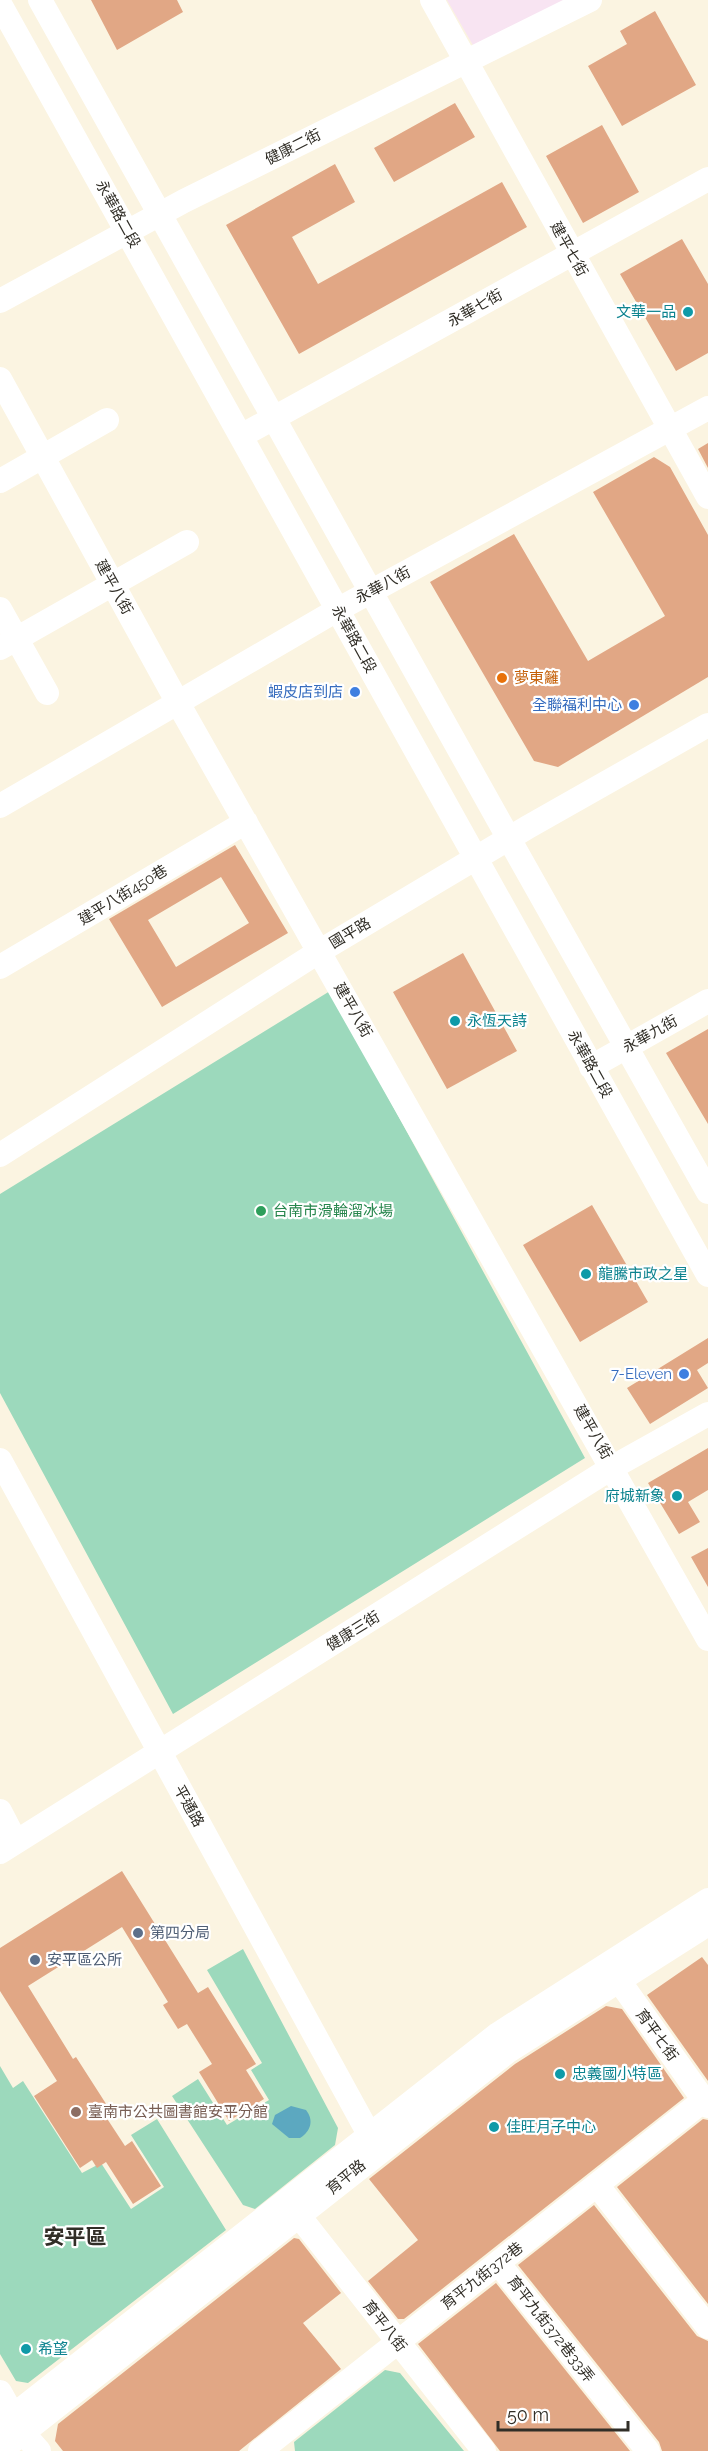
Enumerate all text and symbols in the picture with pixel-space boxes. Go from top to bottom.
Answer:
street label: 健康二街 [262,125,324,169]
street label: 永華路二段 [92,177,144,251]
street label: 建平七街 [547,218,591,280]
street label: 永華七街 [444,286,506,330]
place label: 文華一品 [616,303,676,321]
marker: 文華一品 [681,305,695,319]
street label: 建平八街 [92,556,136,618]
street label: 永華八街 [352,563,414,607]
street label: 永華路二段 [328,602,380,676]
place label: 夢東籬 [514,669,559,687]
marker: 夢東籬 [495,671,509,685]
place label: 蝦皮店到店 [268,683,343,701]
marker: 蝦皮店到店 [348,685,362,699]
place label: 全聯福利中心 [532,696,622,714]
marker: 全聯福利中心 [627,698,641,712]
street label: 建平八街450巷 [75,861,171,929]
street label: 國平路 [326,914,374,952]
street label: 建平八街 [330,980,376,1040]
place label: 永恆天詩 [467,1012,527,1030]
street label: 永華九街 [619,1012,681,1056]
marker: 永恆天詩 [448,1014,462,1028]
street label: 永華路二段 [564,1027,616,1101]
place label: 台南市滑輪溜冰場 [273,1202,393,1220]
marker: 台南市滑輪溜冰場 [254,1204,268,1218]
place label: 龍騰市政之星 [598,1265,688,1283]
marker: 龍騰市政之星 [579,1267,593,1281]
place label: 7-Eleven [611,1365,672,1383]
marker: 7-Eleven [677,1367,691,1381]
street label: 建平八街 [570,1402,616,1462]
place label: 府城新象 [605,1487,665,1505]
marker: 府城新象 [670,1489,684,1503]
street label: 健康三街 [323,1607,383,1655]
street label: 平通路 [170,1782,208,1830]
place label: 第四分局 [150,1924,210,1942]
marker: 第四分局 [131,1926,145,1940]
place label: 安平區公所 [47,1951,122,1969]
marker: 安平區公所 [28,1953,42,1967]
street label: 育平七街 [632,2005,682,2065]
place label: 忠義國小特區 [572,2065,662,2083]
marker: 忠義國小特區 [553,2067,567,2081]
place label: 臺南市公共圖書館安平分館 [88,2103,268,2121]
marker: 臺南市公共圖書館安平分館 [69,2105,83,2119]
place label: 佳旺月子中心 [506,2118,596,2136]
marker: 佳旺月子中心 [487,2120,501,2134]
street label: 育平路 [323,2156,369,2198]
district label: 安平區 [44,2224,107,2249]
street label: 育平九街372巷 [438,2238,526,2314]
street label: 育平九街372巷33弄 [504,2272,598,2386]
street label: 育平八街 [359,2297,411,2355]
place label: 希望 [38,2340,68,2358]
marker: 希望 [19,2342,33,2356]
scale bar [498,2394,628,2432]
text: 50 m [507,2404,549,2425]

